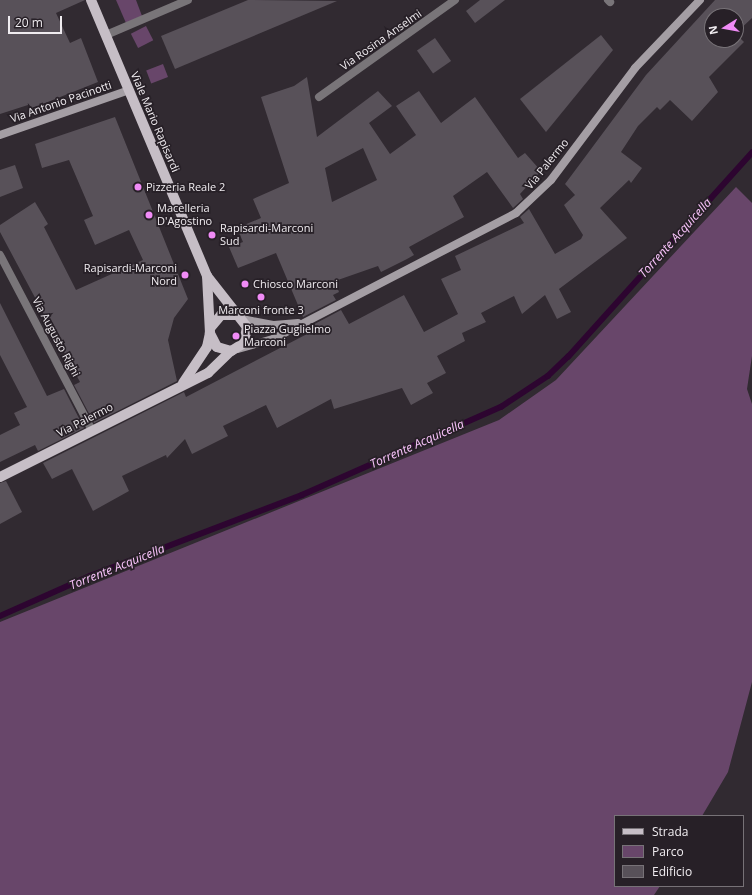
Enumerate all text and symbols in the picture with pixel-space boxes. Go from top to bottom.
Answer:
street label: Via Rosina Anselmi [338,7,424,73]
scale bar [10,8,64,34]
north arrow [704,8,744,48]
text: 20 m [15,14,43,31]
text: N [704,24,721,36]
street label: Viale Mario Rapisardi [128,70,182,174]
street label: Via Antonio Pacinotti [9,78,113,126]
street label: Via Palermo [523,136,571,192]
place label: Pizzeria Reale 2 [146,180,225,194]
marker: Pizzeria Reale 2 [133,182,143,192]
water label: Torrente Acquicella [636,195,714,281]
place label: Macelleria D'Agostino [157,202,212,228]
marker: Macelleria D'Agostino [144,210,154,220]
place label: Rapisardi-Marconi Sud [220,222,313,248]
marker: Rapisardi-Marconi Sud [207,230,217,240]
place label: Rapisardi-Marconi Nord [84,262,177,288]
marker: Rapisardi-Marconi Nord [180,270,190,280]
place label: Chiosco Marconi [253,277,338,291]
marker: Chiosco Marconi [240,279,250,289]
marker: Marconi fronte 3 [256,292,266,302]
street label: Via Augusto Righi [29,295,83,379]
place label: Marconi fronte 3 [218,303,304,317]
place label: Piazza Guglielmo Marconi [244,323,331,349]
marker: Piazza Guglielmo Marconi [231,331,241,341]
street label: Via Palermo [55,400,115,440]
water label: Torrente Acquicella [368,417,466,471]
water label: Torrente Acquicella [67,541,167,593]
legend [614,815,744,887]
text: Strada [652,823,688,840]
text: Parco [652,843,684,860]
text: Edificio [652,863,692,880]

